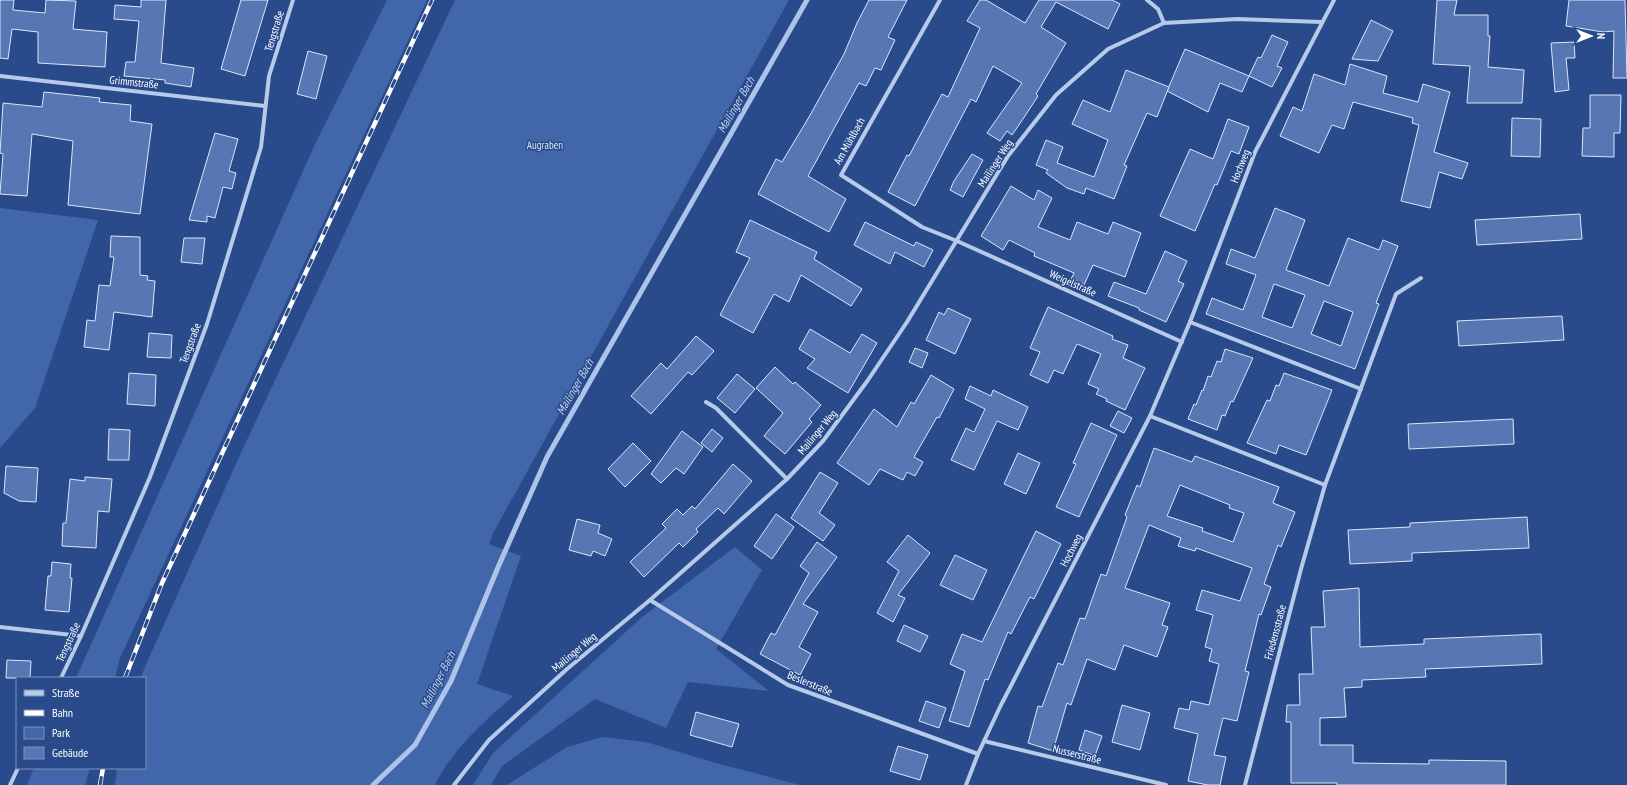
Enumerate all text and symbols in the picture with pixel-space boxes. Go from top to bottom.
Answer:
street label: Tengstraße [261,8,287,53]
north arrow [1571,16,1611,56]
text: N [1594,33,1608,39]
street label: Grimmstraße [109,72,160,92]
water label: Mailinger Bach [714,74,758,135]
street label: Am Mühlbach [830,115,868,167]
street label: Mailinger Weg [974,136,1016,190]
park label: Augraben [527,138,563,152]
street label: Hochweg [1227,147,1253,185]
street label: Weigelstraße [1047,266,1099,300]
street label: Tengstraße [176,320,204,365]
water label: Mailinger Bach [553,356,597,417]
street label: Mailinger Weg [794,407,840,457]
street label: Hochweg [1057,531,1085,569]
street label: Friedensstraße [1261,603,1289,661]
street label: Tengstraße [53,620,83,664]
street label: Mailinger Weg [549,629,599,675]
water label: Mailinger Bach [417,648,459,711]
street label: Beslerstraße [785,668,835,699]
legend [16,677,146,769]
text: Straße [52,685,79,700]
text: Bahn [52,705,73,720]
text: Park [52,725,70,740]
street label: Nusserstraße [1051,741,1103,767]
text: Gebäude [52,745,88,760]

